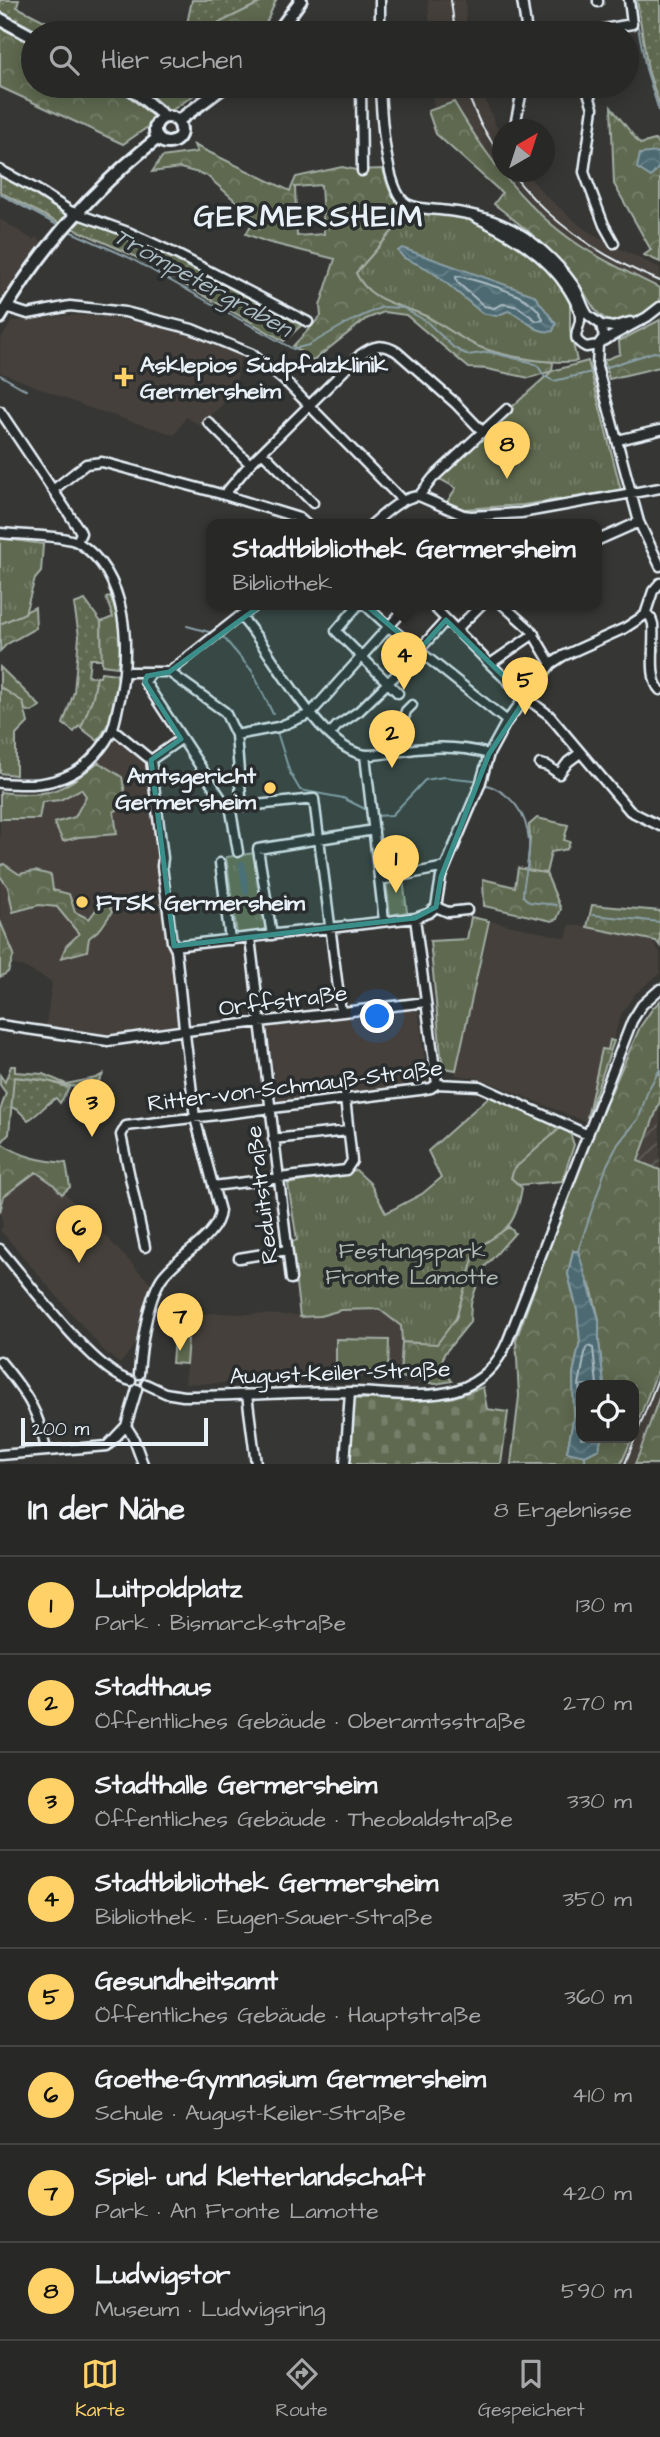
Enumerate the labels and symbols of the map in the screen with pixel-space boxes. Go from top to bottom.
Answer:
north arrow [492,119,555,182]
district label: GERMERSHEIM [194,196,424,238]
water label: Trompetergraben [107,220,300,348]
place label: Asklepios Südpfalzklinik Germersheim [140,349,389,407]
marker: Asklepios Südpfalzklinik Germersheim [114,367,134,387]
pin: 8 [484,421,530,479]
pin: 4 [381,632,427,690]
pin: 5 [502,657,548,715]
pin: 2 [369,710,415,768]
place label: Amtsgericht Germersheim [115,760,257,818]
marker: Amtsgericht Germersheim [262,780,278,796]
pin: 1 [373,835,419,893]
place label: FTSK Germersheim [96,887,306,919]
marker: FTSK Germersheim [74,894,90,910]
street label: Orffstraße [217,977,349,1025]
your location [360,999,394,1033]
street label: Ritter-von-Schmauß-Straße [146,1052,444,1120]
pin: 3 [69,1079,115,1137]
street label: Reduitstraße [238,1124,286,1266]
pin: 6 [56,1205,102,1263]
park label: Festungspark Fronte Lamotte [325,1235,499,1293]
pin: 7 [157,1293,203,1351]
street label: August-Keiler-Straße [229,1353,451,1394]
scale bar [21,1415,208,1447]

